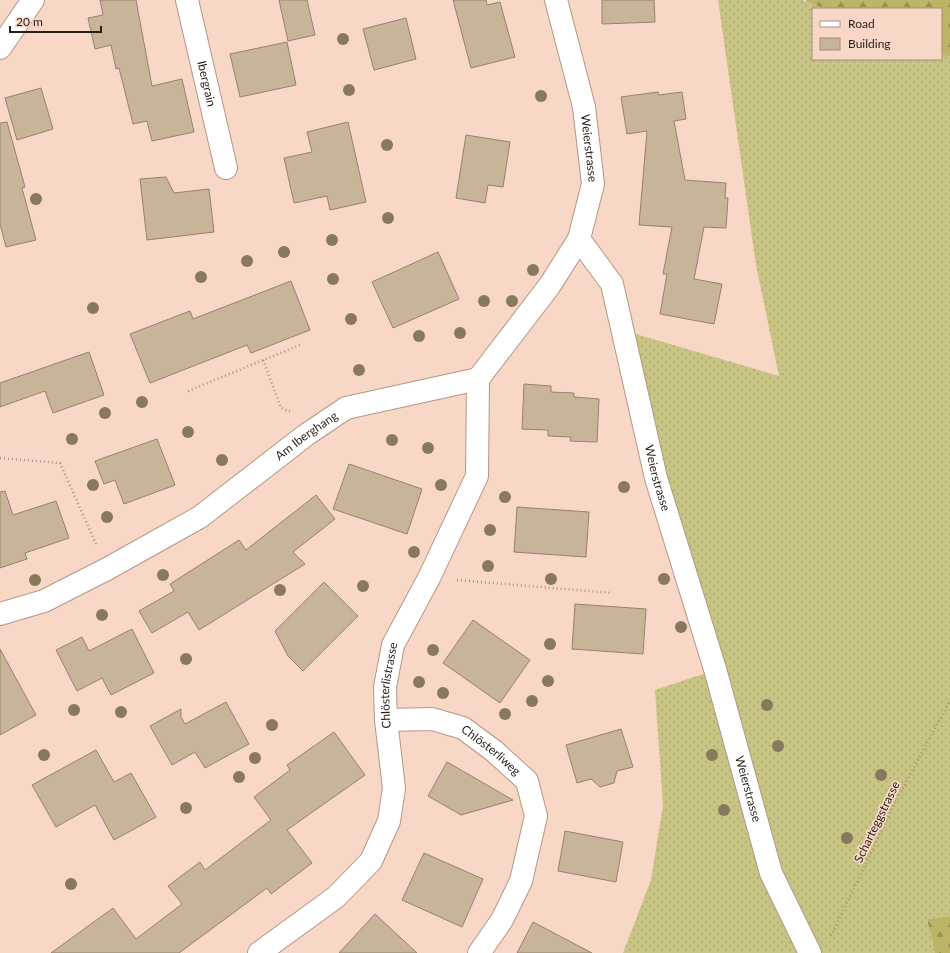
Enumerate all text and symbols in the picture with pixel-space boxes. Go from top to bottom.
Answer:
scale bar [10,8,101,34]
legend [812,8,942,60]
text: 20 m [16,14,43,29]
text: Road [848,16,875,31]
text: Building [848,36,891,51]
street label: Ibergrain [194,59,220,108]
street label: Weierstrasse [578,113,601,183]
street label: Am Iberghang [272,408,340,463]
street label: Weierstrasse [642,443,674,513]
street label: Chlösterlistrasse [377,641,400,729]
street label: Chlösterliweg [458,721,524,779]
street label: Weierstrasse [732,754,765,824]
street label: Scharteggstrasse [850,779,903,865]

